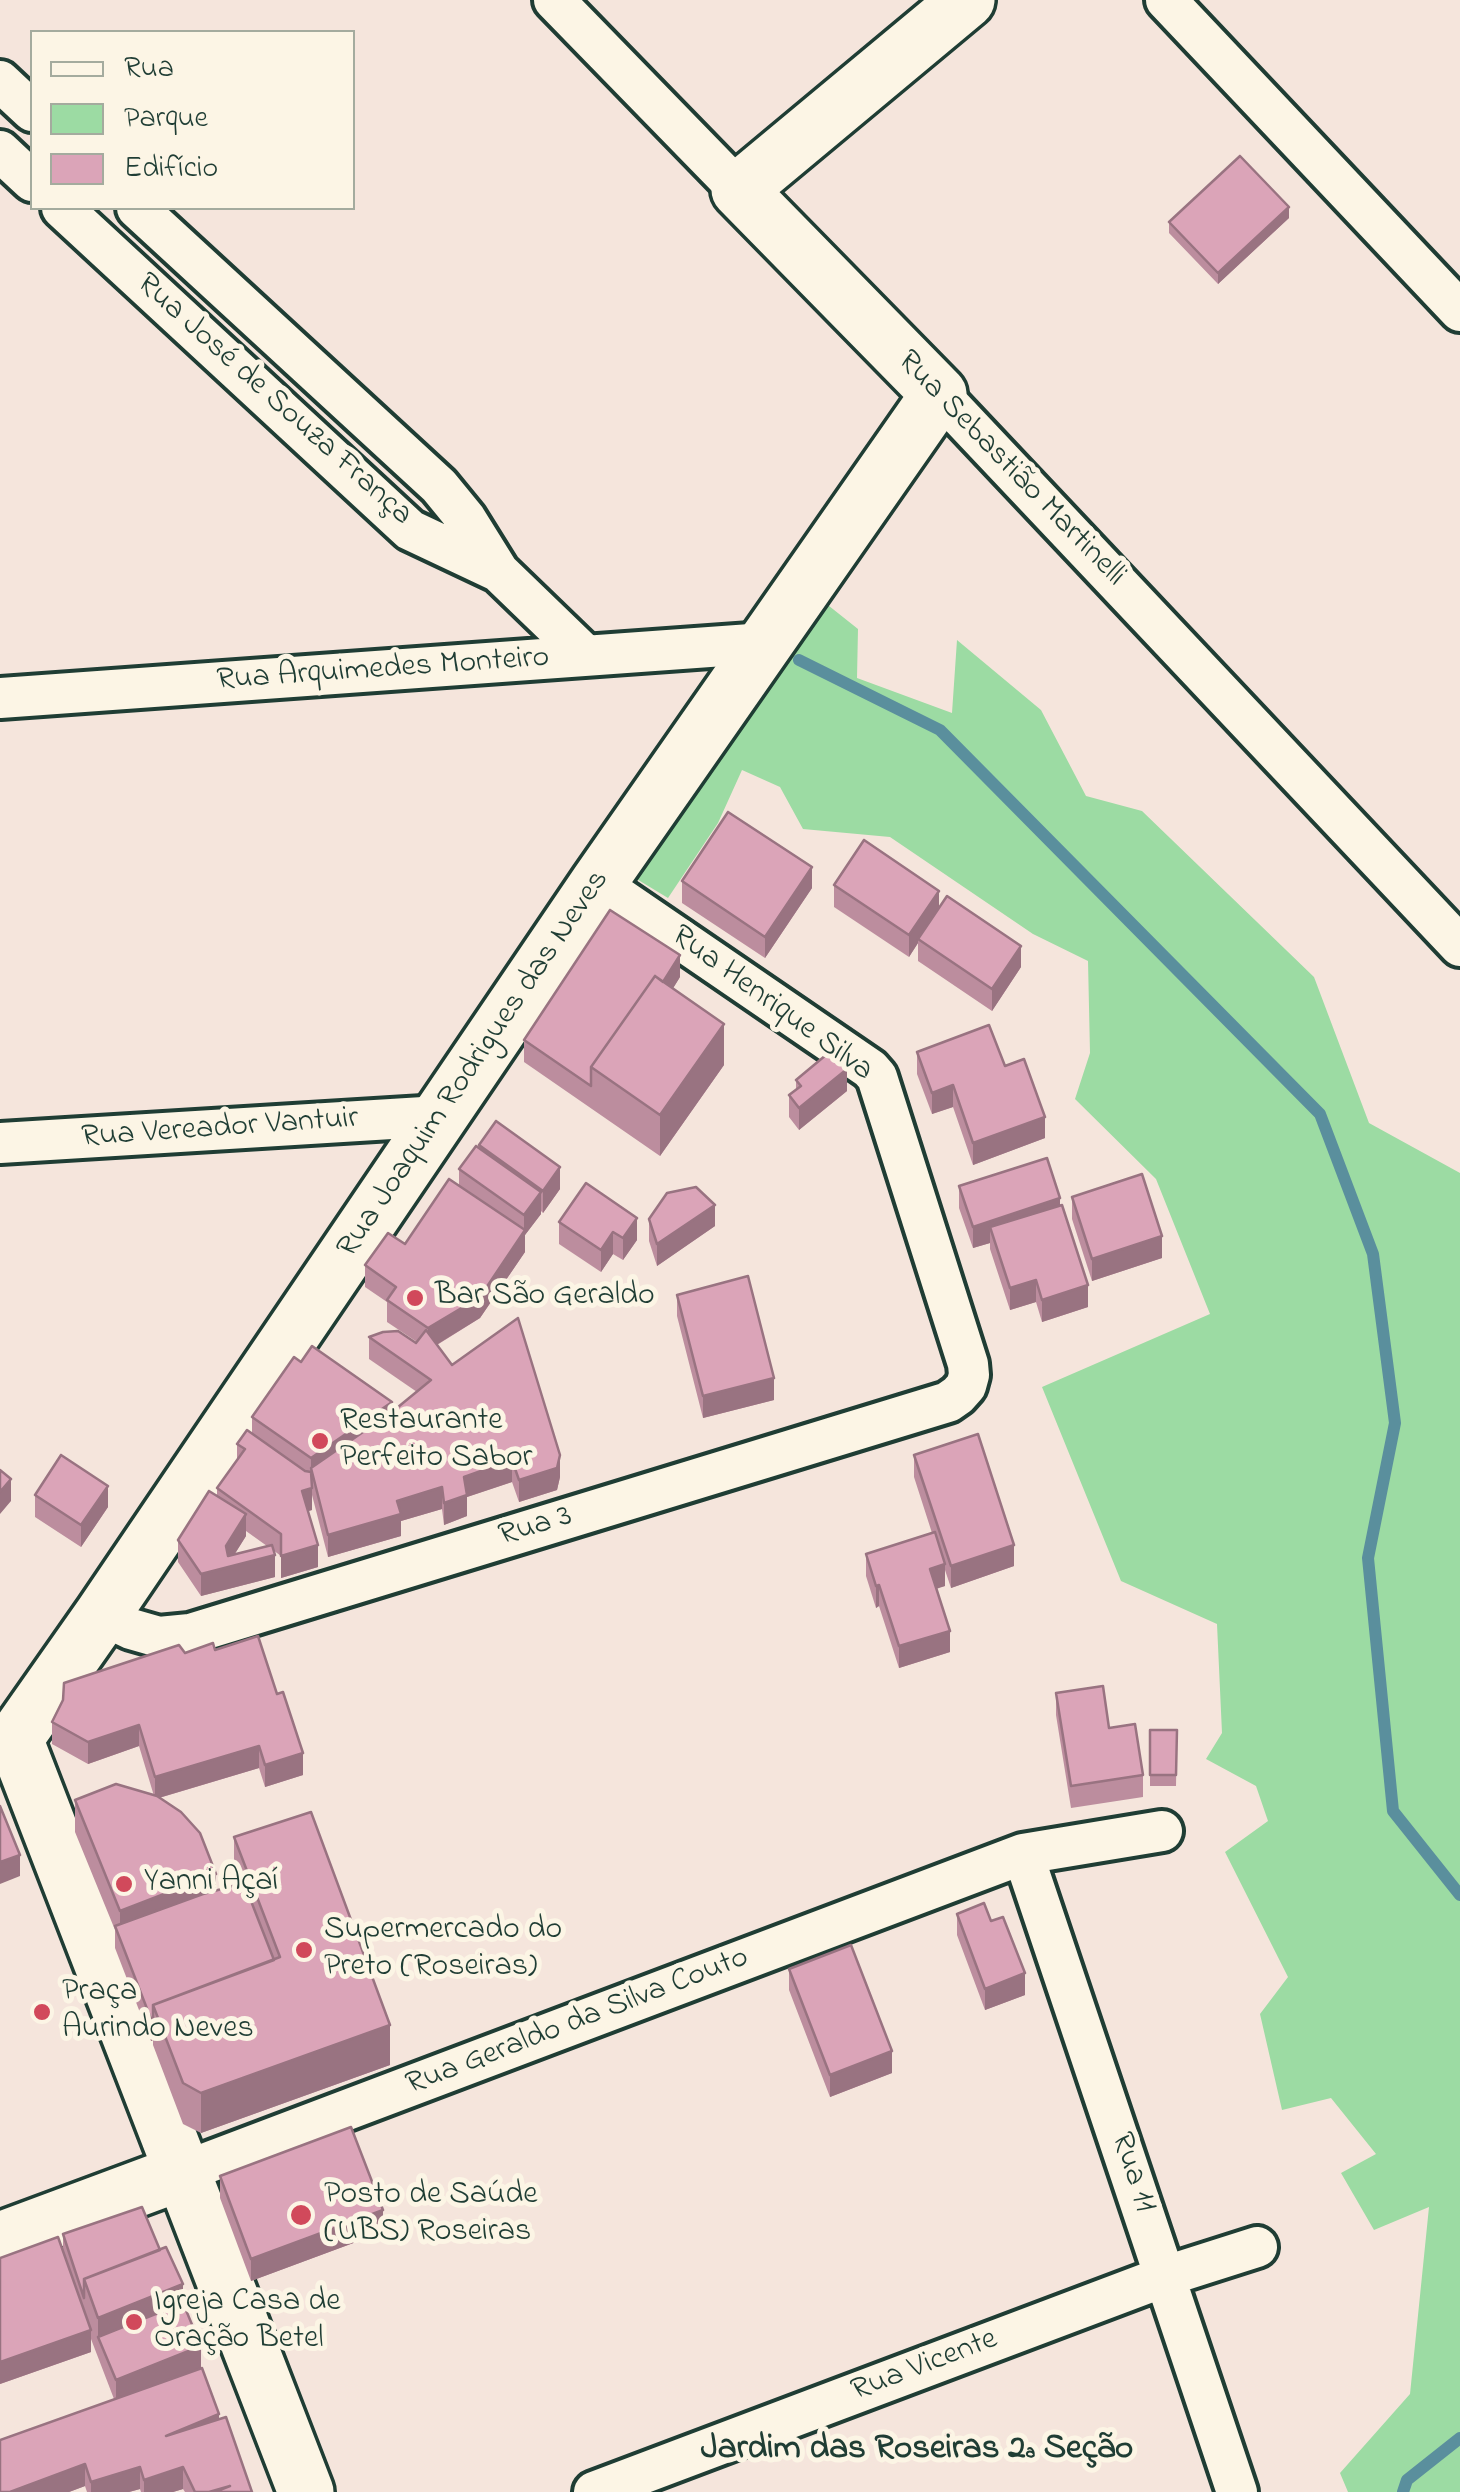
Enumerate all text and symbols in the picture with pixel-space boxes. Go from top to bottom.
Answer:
legend [30,30,355,210]
text: Rua [124,47,174,91]
text: Parque [124,97,208,141]
text: Edifício [124,147,218,191]
street label: Rua José de Souza França [127,267,419,535]
street label: Rua Sebastião Martinelli [887,344,1133,596]
street label: Rua Arquimedes Monteiro [216,640,550,702]
street label: Rua Joaquim Rodrigues das Neves [331,864,619,1266]
street label: Rua Henrique Silva [662,919,880,1091]
street label: Rua Vereador Vantuir [80,1101,360,1159]
place label: Bar São Geraldo [435,1279,655,1317]
marker: Bar São Geraldo [404,1287,426,1309]
place label: Restaurante Perfeito Sabor [340,1404,532,1479]
marker: Restaurante Perfeito Sabor [309,1430,331,1452]
street label: Rua 3 [495,1499,577,1557]
place label: Yanni Açaí [144,1865,278,1903]
marker: Yanni Açaí [113,1873,135,1895]
place label: Supermercado do Preto (Roseiras) [324,1913,562,1988]
marker: Supermercado do Preto (Roseiras) [293,1939,315,1961]
street label: Rua Geraldo da Silva Couto [402,1940,754,2106]
place label: Praça Aurindo Neves [62,1975,254,2050]
marker: Praça Aurindo Neves [31,2001,53,2023]
street label: Rua 11 [1100,2128,1162,2218]
place label: Posto de Saúde (UBS) Roseiras [324,2178,538,2253]
marker: Posto de Saúde (UBS) Roseiras [288,2202,314,2228]
place label: Igreja Casa de Oração Betel [154,2285,341,2360]
marker: Igreja Casa de Oração Betel [123,2311,145,2333]
street label: Rua Vicente [847,2322,1003,2412]
district label: Jardim das Roseiras 2ª Seção [701,2430,1133,2472]

